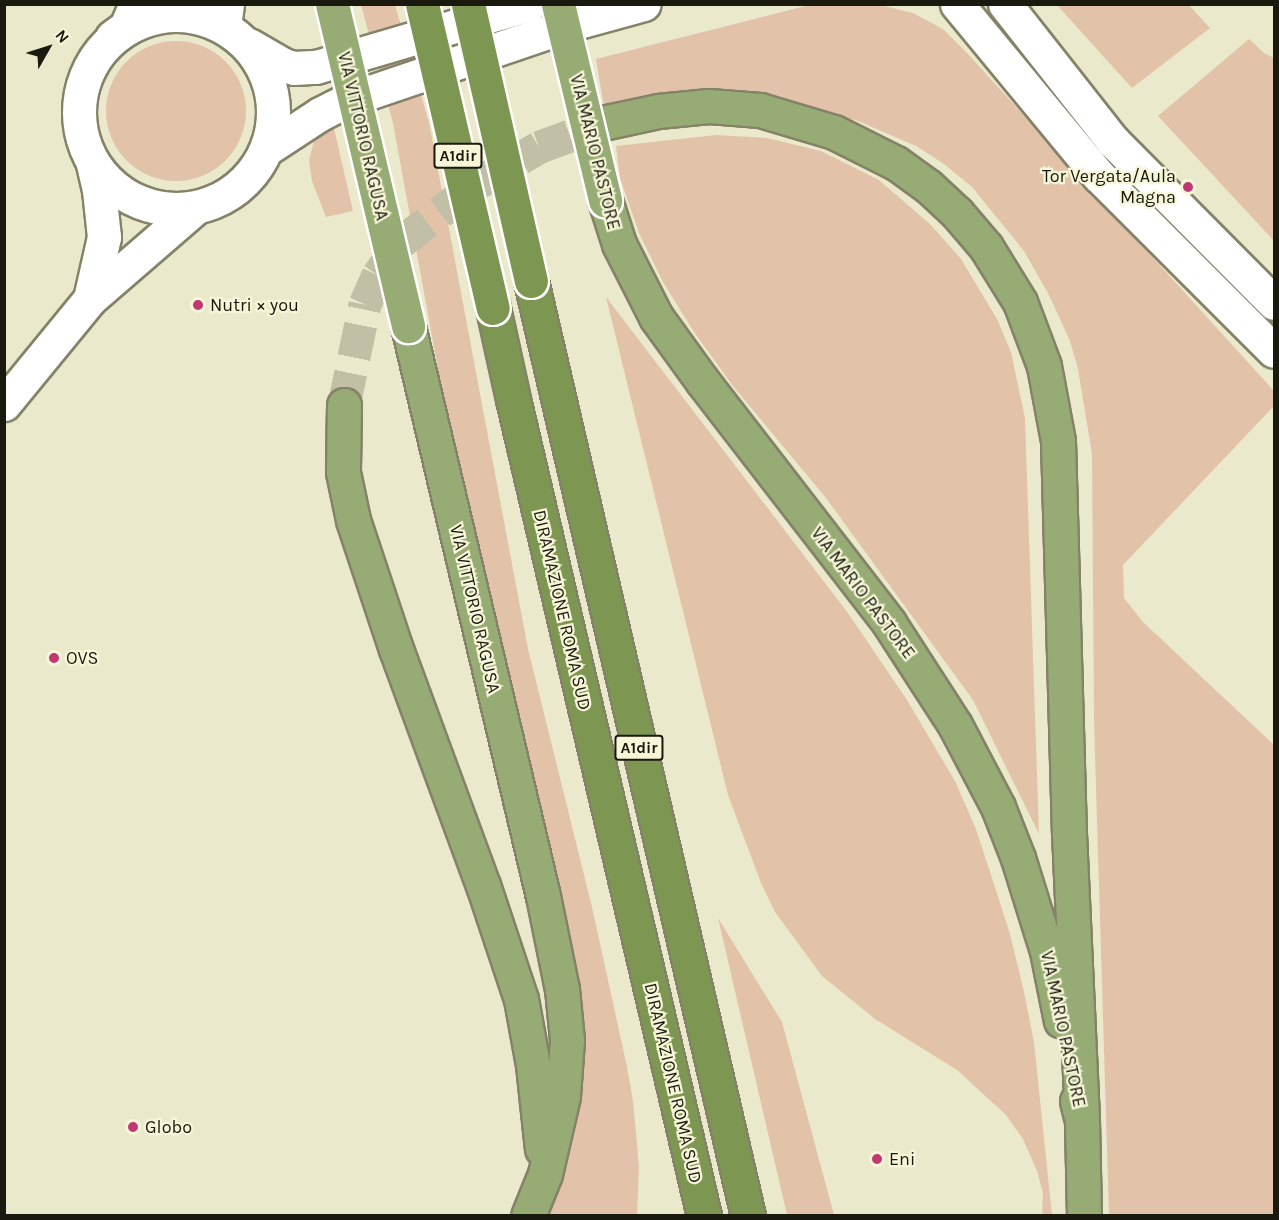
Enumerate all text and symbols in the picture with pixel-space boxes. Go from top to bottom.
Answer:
north arrow [18,18,78,78]
text: N [51,26,73,47]
street label: VIA VITTORIO RAGUSA [333,50,393,222]
street label: VIA MARIO PASTORE [565,72,625,232]
road number: A1dir [432,143,484,169]
place label: Tor Vergata/Aula Magna [1042,166,1176,208]
marker: Tor Vergata/Aula Magna [1181,180,1195,194]
place label: Nutri × you [210,294,299,316]
marker: Nutri × you [191,298,205,312]
street label: DIRAMAZIONE ROMA SUD [528,508,596,712]
street label: VIA VITTORIO RAGUSA [445,523,505,695]
street label: VIA MARIO PASTORE [806,523,920,663]
place label: OVS [66,647,98,669]
marker: OVS [47,651,61,665]
road number: A1dir [614,735,664,761]
street label: VIA MARIO PASTORE [1036,949,1090,1109]
street label: DIRAMAZIONE ROMA SUD [639,981,707,1185]
place label: Globo [145,1116,192,1138]
marker: Globo [126,1120,140,1134]
place label: Eni [889,1148,915,1170]
marker: Eni [870,1152,884,1166]

